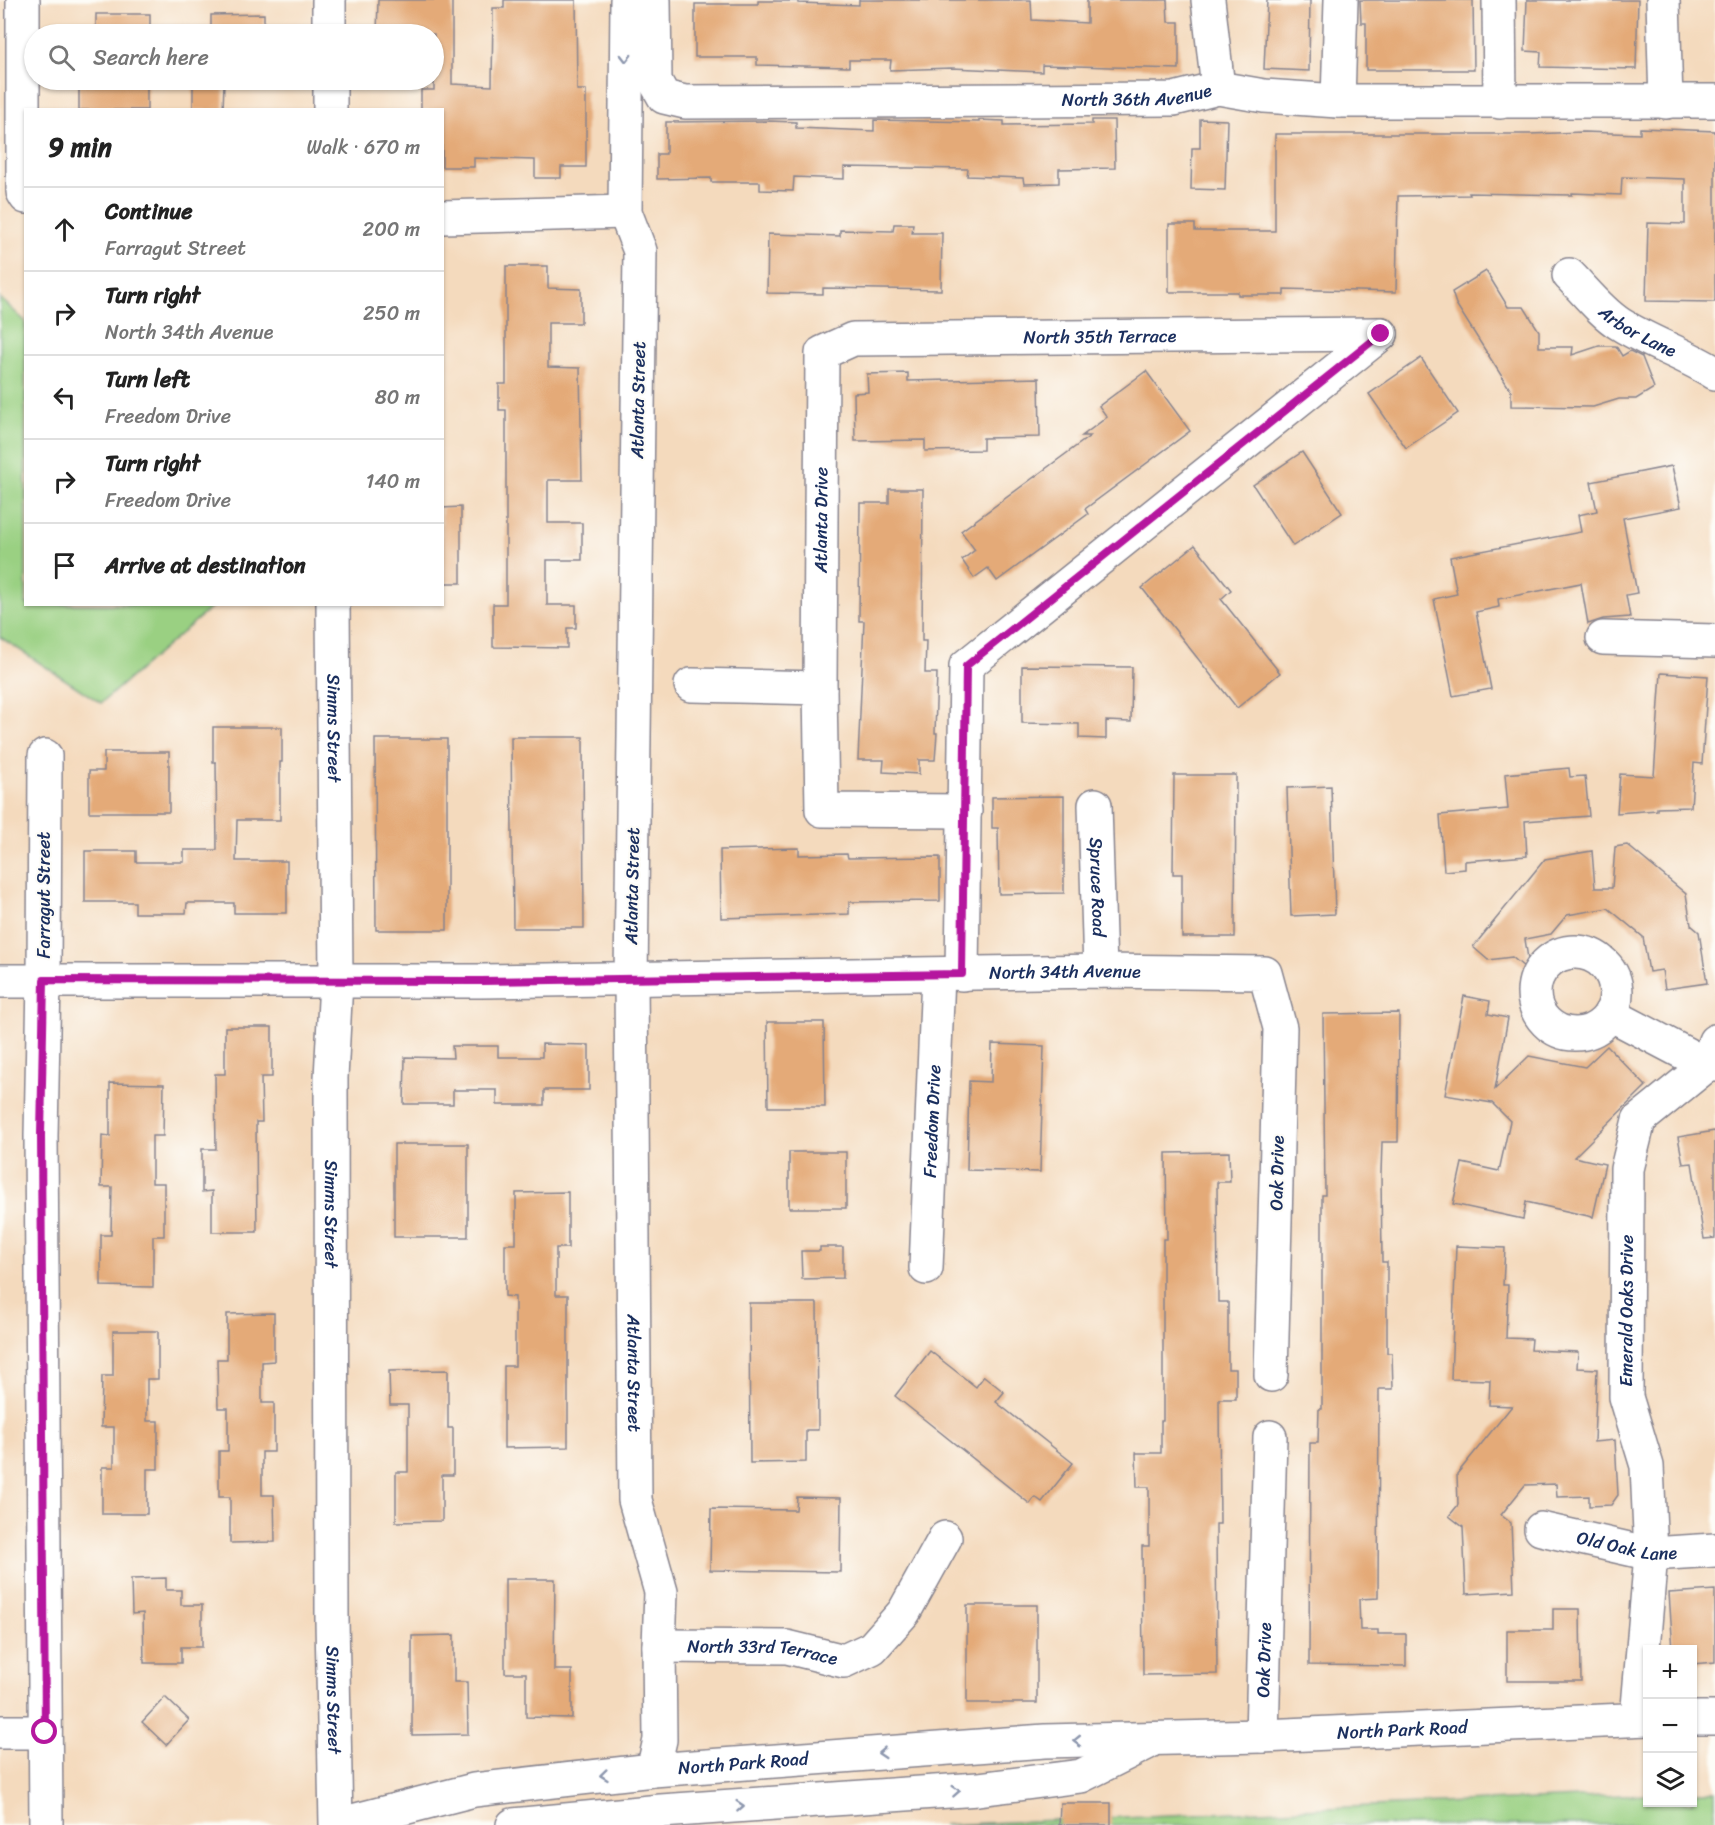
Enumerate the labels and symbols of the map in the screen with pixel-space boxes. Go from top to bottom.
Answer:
one-way arrow [620,54,632,63]
street label: North 36th Avenue [1062,74,1215,116]
street label: Arbor Lane [1590,297,1682,367]
street label: North 35th Terrace [1023,320,1177,353]
route end [1367,320,1393,346]
street label: Atlanta Street [621,341,655,460]
street label: Atlanta Drive [805,467,837,574]
street label: Simms Street [318,674,350,783]
street label: Atlanta Street [615,827,649,946]
street label: Farragut Street [28,831,60,958]
street label: Spruce Road [1080,837,1115,939]
street label: North 34th Avenue [989,955,1141,989]
street label: Freedom Drive [914,1064,950,1178]
street label: Oak Drive [1260,1135,1294,1211]
street label: Simms Street [315,1160,347,1269]
street label: Emerald Oaks Drive [1610,1235,1643,1387]
street label: Atlanta Street [618,1313,650,1432]
street label: Old Oak Lane [1574,1522,1678,1570]
street label: Oak Drive [1247,1622,1281,1698]
street label: North 33rd Terrace [687,1630,841,1675]
street label: Simms Street [317,1645,351,1755]
street label: North Park Road [1336,1711,1470,1749]
route start [31,1718,57,1744]
one-way arrow [1073,1734,1082,1747]
street label: North Park Road [677,1742,811,1784]
one-way arrow [878,1747,887,1760]
one-way arrow [600,1769,609,1781]
one-way arrow [951,1784,960,1797]
one-way arrow [736,1799,745,1812]

